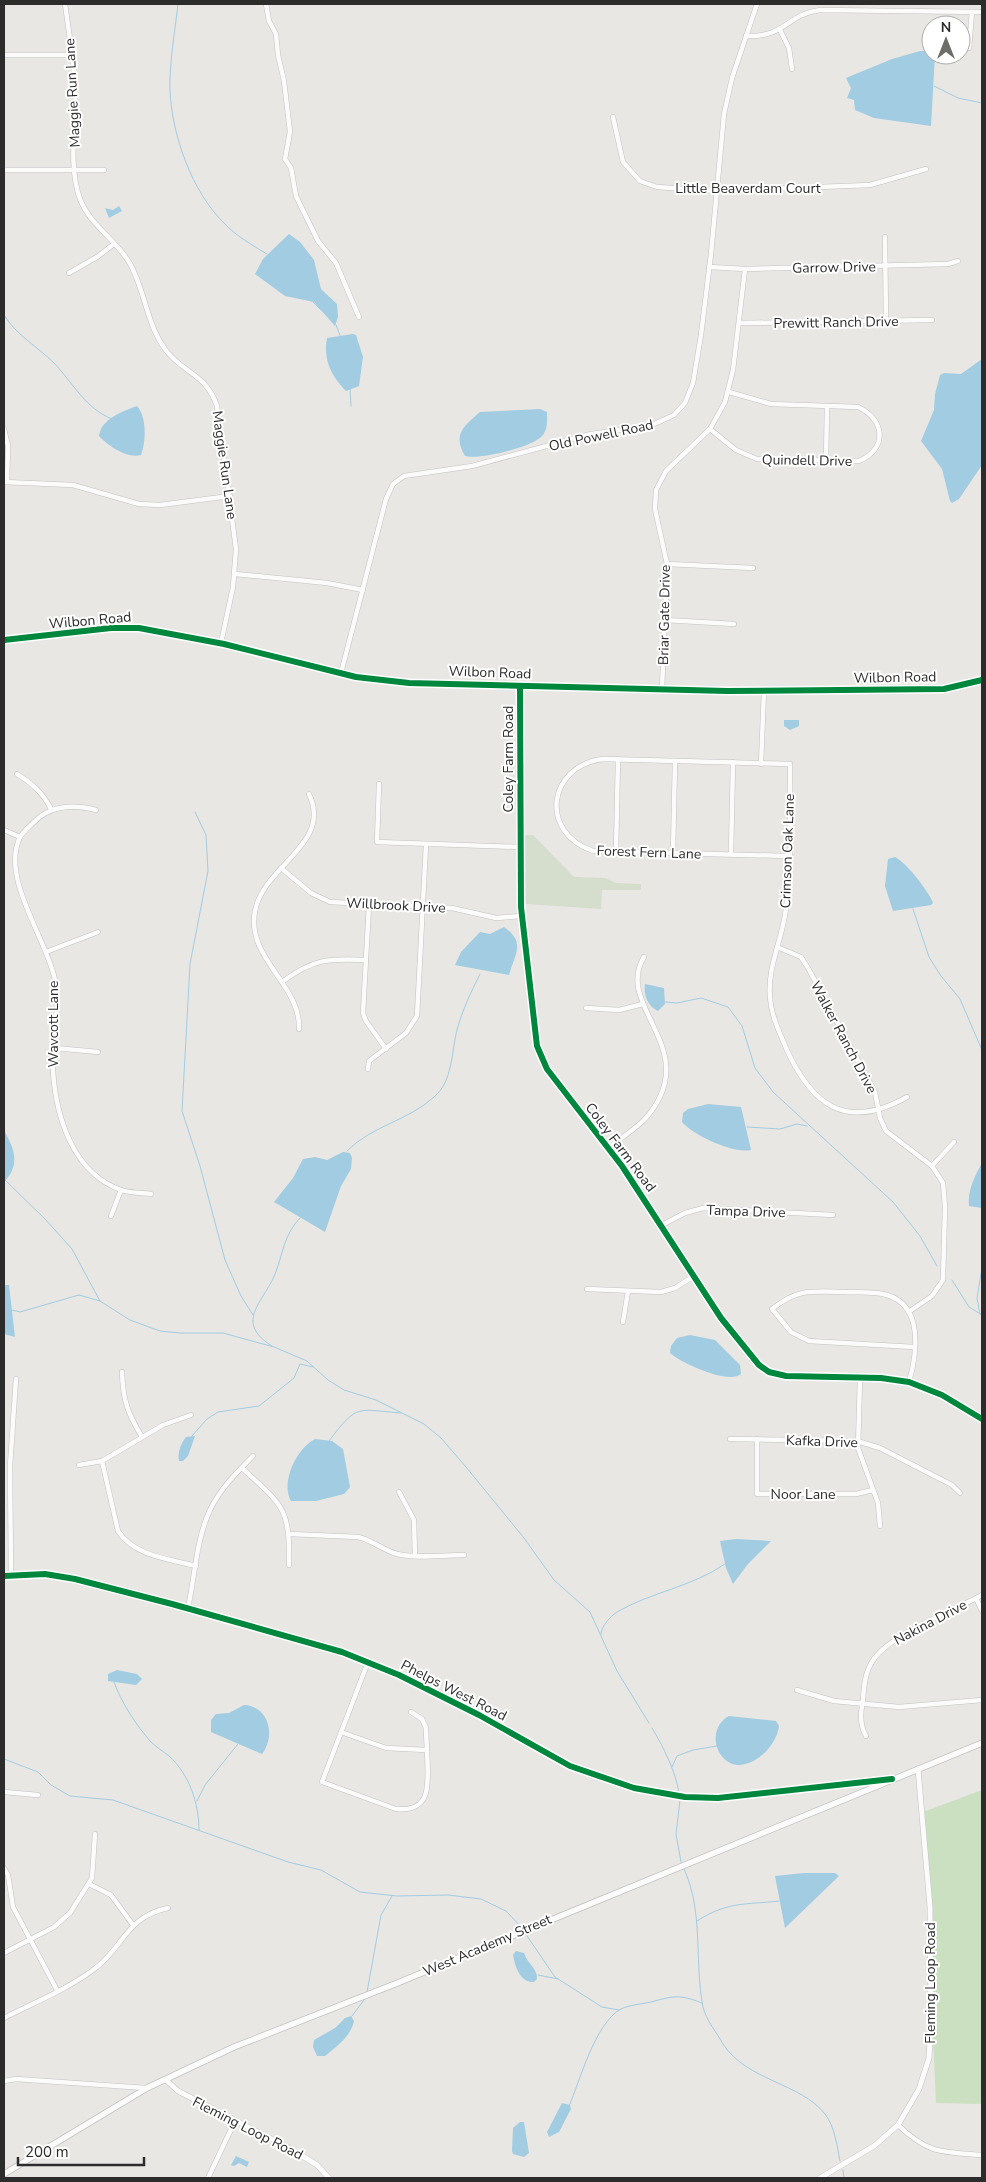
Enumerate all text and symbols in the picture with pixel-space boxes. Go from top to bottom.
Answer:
north arrow [921,15,971,65]
text: N [941,18,951,37]
street label: Maggie Run Lane [60,38,85,148]
street label: Little Beaverdam Court [675,179,821,198]
street label: Garrow Drive [792,257,876,278]
street label: Prewitt Ranch Drive [773,312,899,333]
street label: Maggie Run Lane [207,410,242,521]
street label: Old Powell Road [547,415,655,456]
street label: Quindell Drive [762,450,852,471]
street label: Briar Gate Drive [654,565,675,665]
street label: Wilbon Road [48,607,132,634]
street label: Wilbon Road [448,662,532,683]
street label: Wilbon Road [853,667,937,688]
street label: Coley Farm Road [499,706,518,812]
street label: Crimson Oak Lane [776,793,799,909]
street label: Forest Fern Lane [596,841,702,864]
street label: Willbrook Drive [346,893,446,918]
street label: Walker Ranch Drive [806,978,881,1097]
street label: Wavcott Lane [44,981,63,1067]
street label: Coley Farm Road [581,1099,660,1196]
street label: Tampa Drive [706,1201,786,1222]
street label: Kafka Drive [786,1431,858,1452]
street label: Noor Lane [771,1485,835,1504]
street label: Nakina Drive [890,1595,970,1650]
street label: Phelps West Road [397,1655,510,1725]
street label: West Academy Street [420,1910,554,1981]
street label: Fleming Loop Road [921,1922,940,2044]
street label: Fleming Loop Road [189,2092,306,2165]
scale bar [18,2134,144,2166]
text: 200 m [25,2142,69,2162]

